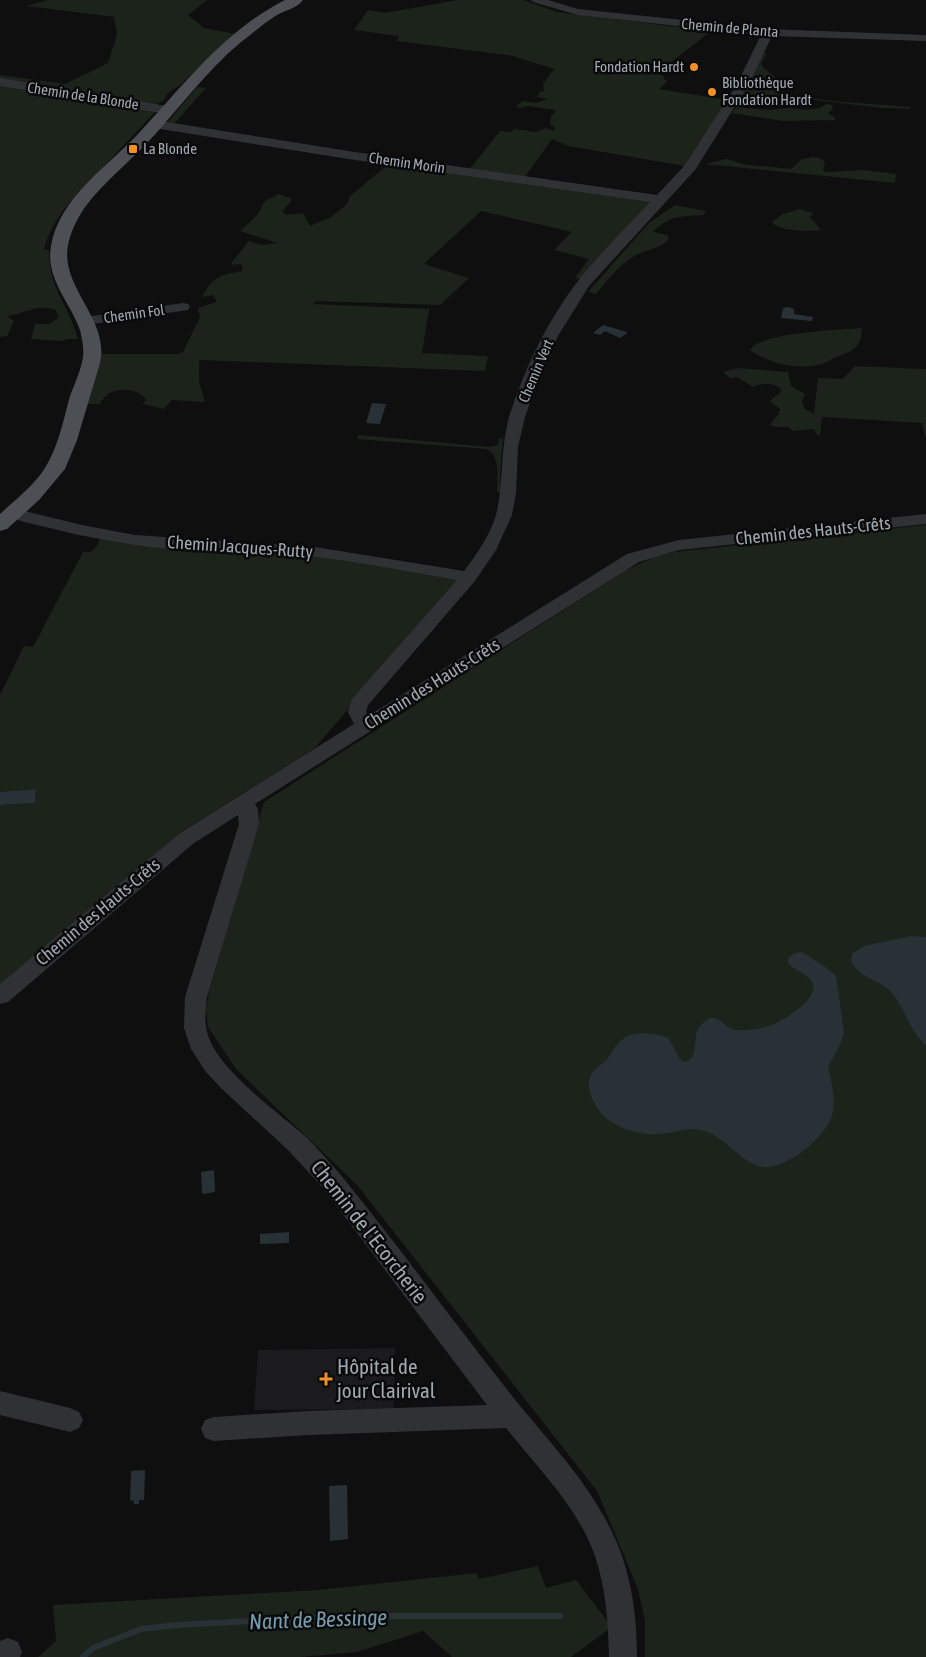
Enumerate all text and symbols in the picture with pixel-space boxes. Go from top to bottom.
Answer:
street label: Chemin de Planta [681,15,779,40]
place label: Fondation Hardt [594,58,684,75]
marker: Fondation Hardt [688,61,700,73]
place label: Bibliothèque Fondation Hardt [722,74,812,108]
street label: Chemin de la Blonde [26,78,140,113]
marker: Bibliothèque Fondation Hardt [706,86,718,98]
place label: La Blonde [143,140,197,157]
marker: La Blonde [127,143,139,155]
street label: Chemin Morin [368,149,446,176]
street label: Chemin Fol [102,301,165,326]
street label: Chemin Vert [515,337,556,405]
street label: Chemin des Hauts-Crêts [735,512,891,549]
street label: Chemin Jacques-Rutty [167,531,314,562]
street label: Chemin des Hauts-Crêts [360,633,503,734]
street label: Chemin des Hauts-Crêts [31,854,164,970]
street label: Chemin de l'Ecorcherie [307,1155,433,1307]
place label: Hôpital de jour Clairival [336,1354,436,1402]
marker: Hôpital de jour Clairival [319,1372,333,1386]
water label: Nant de Bessinge [248,1604,388,1634]

